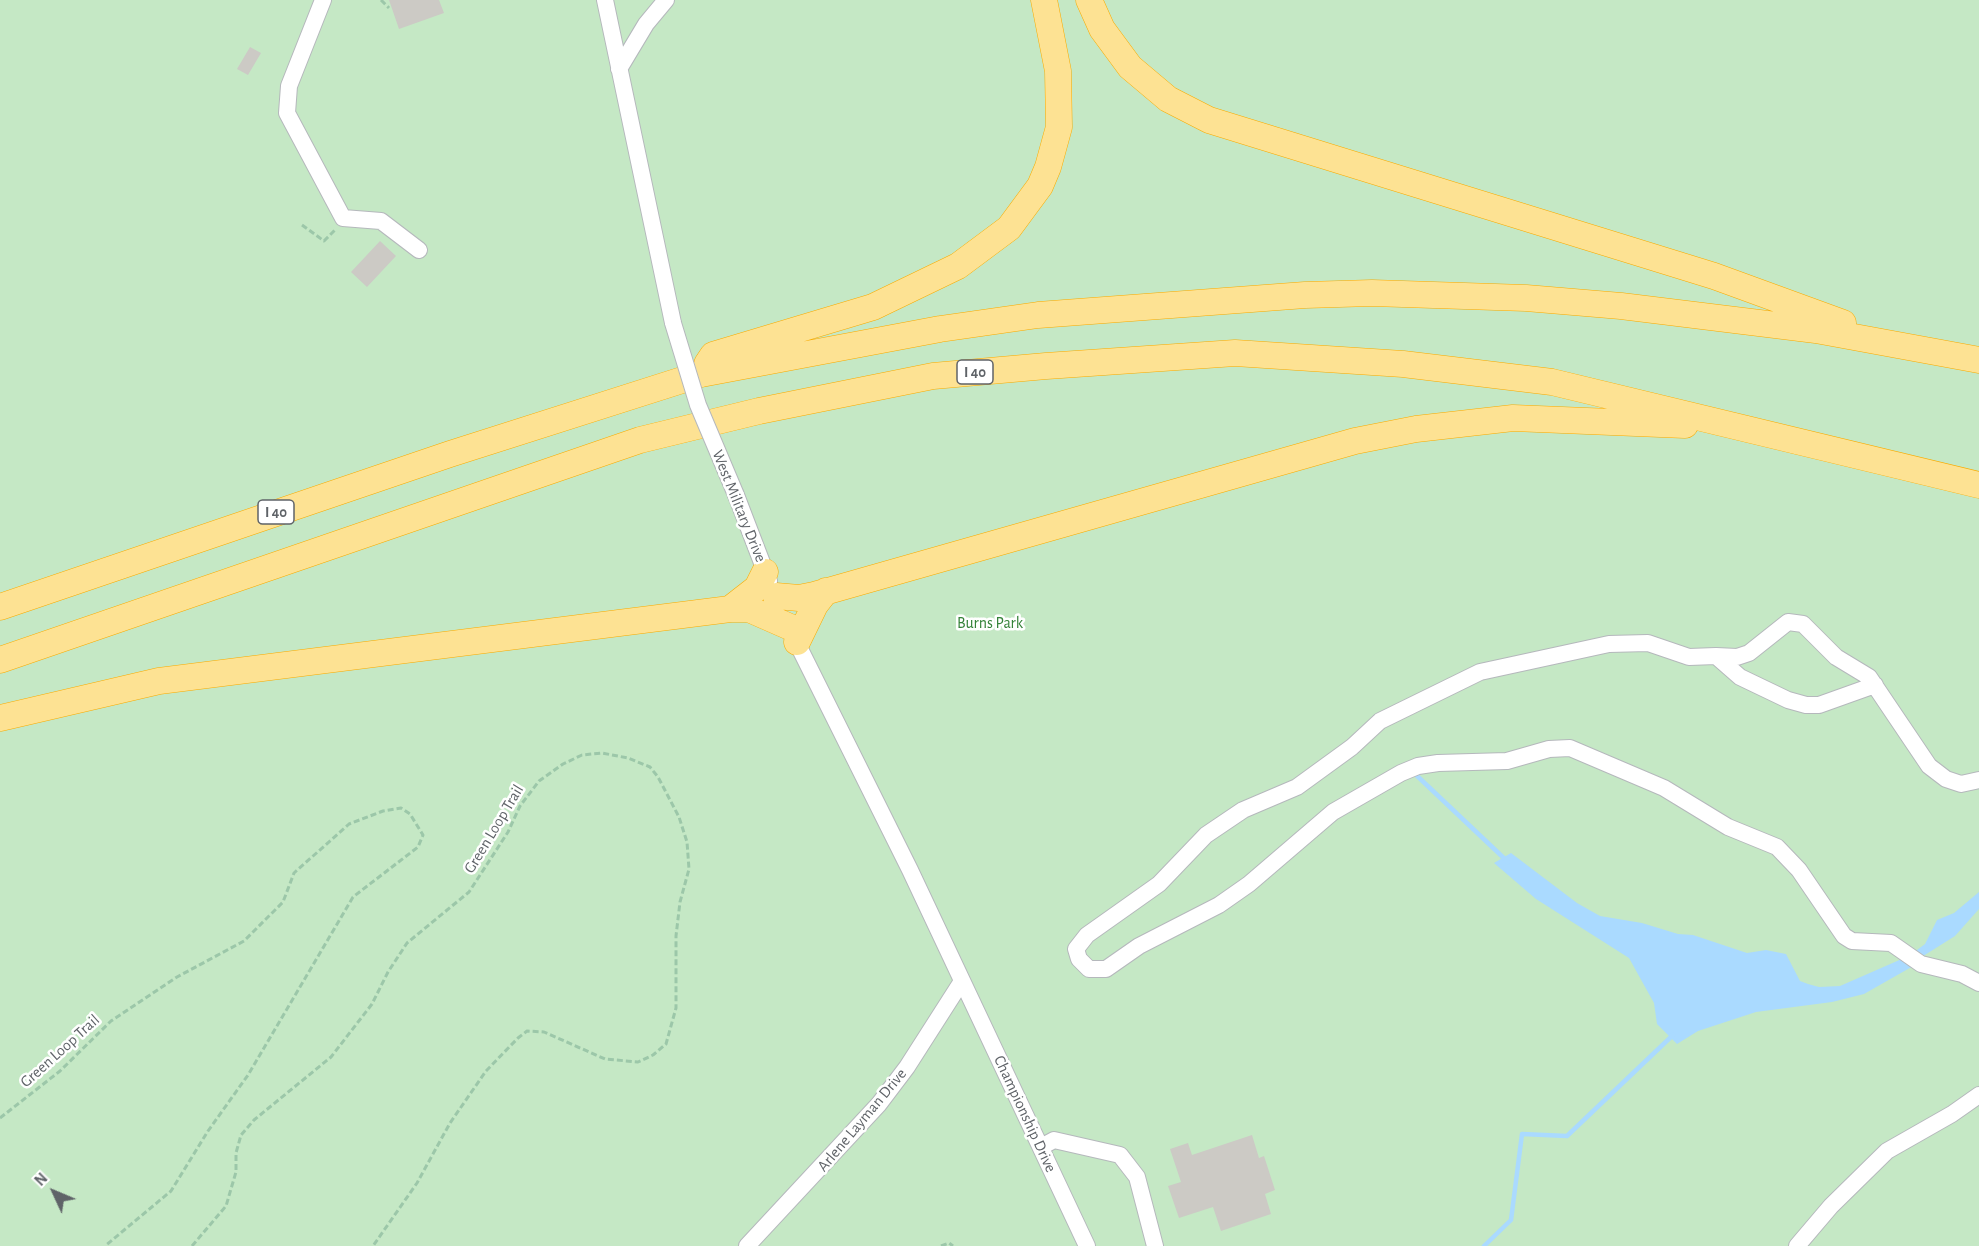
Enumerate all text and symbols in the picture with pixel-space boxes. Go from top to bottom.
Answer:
road number: I 40 [957,360,993,384]
street label: West Military Drive [708,447,770,565]
road number: I 40 [258,500,294,524]
park label: Burns Park [957,613,1023,633]
street label: Green Loop Trail [460,781,528,877]
street label: Green Loop Trail [16,1010,104,1092]
street label: Championship Drive [990,1052,1060,1176]
street label: Arlene Layman Drive [813,1065,911,1175]
north arrow [24,1162,84,1222]
text: N [31,1170,51,1189]

